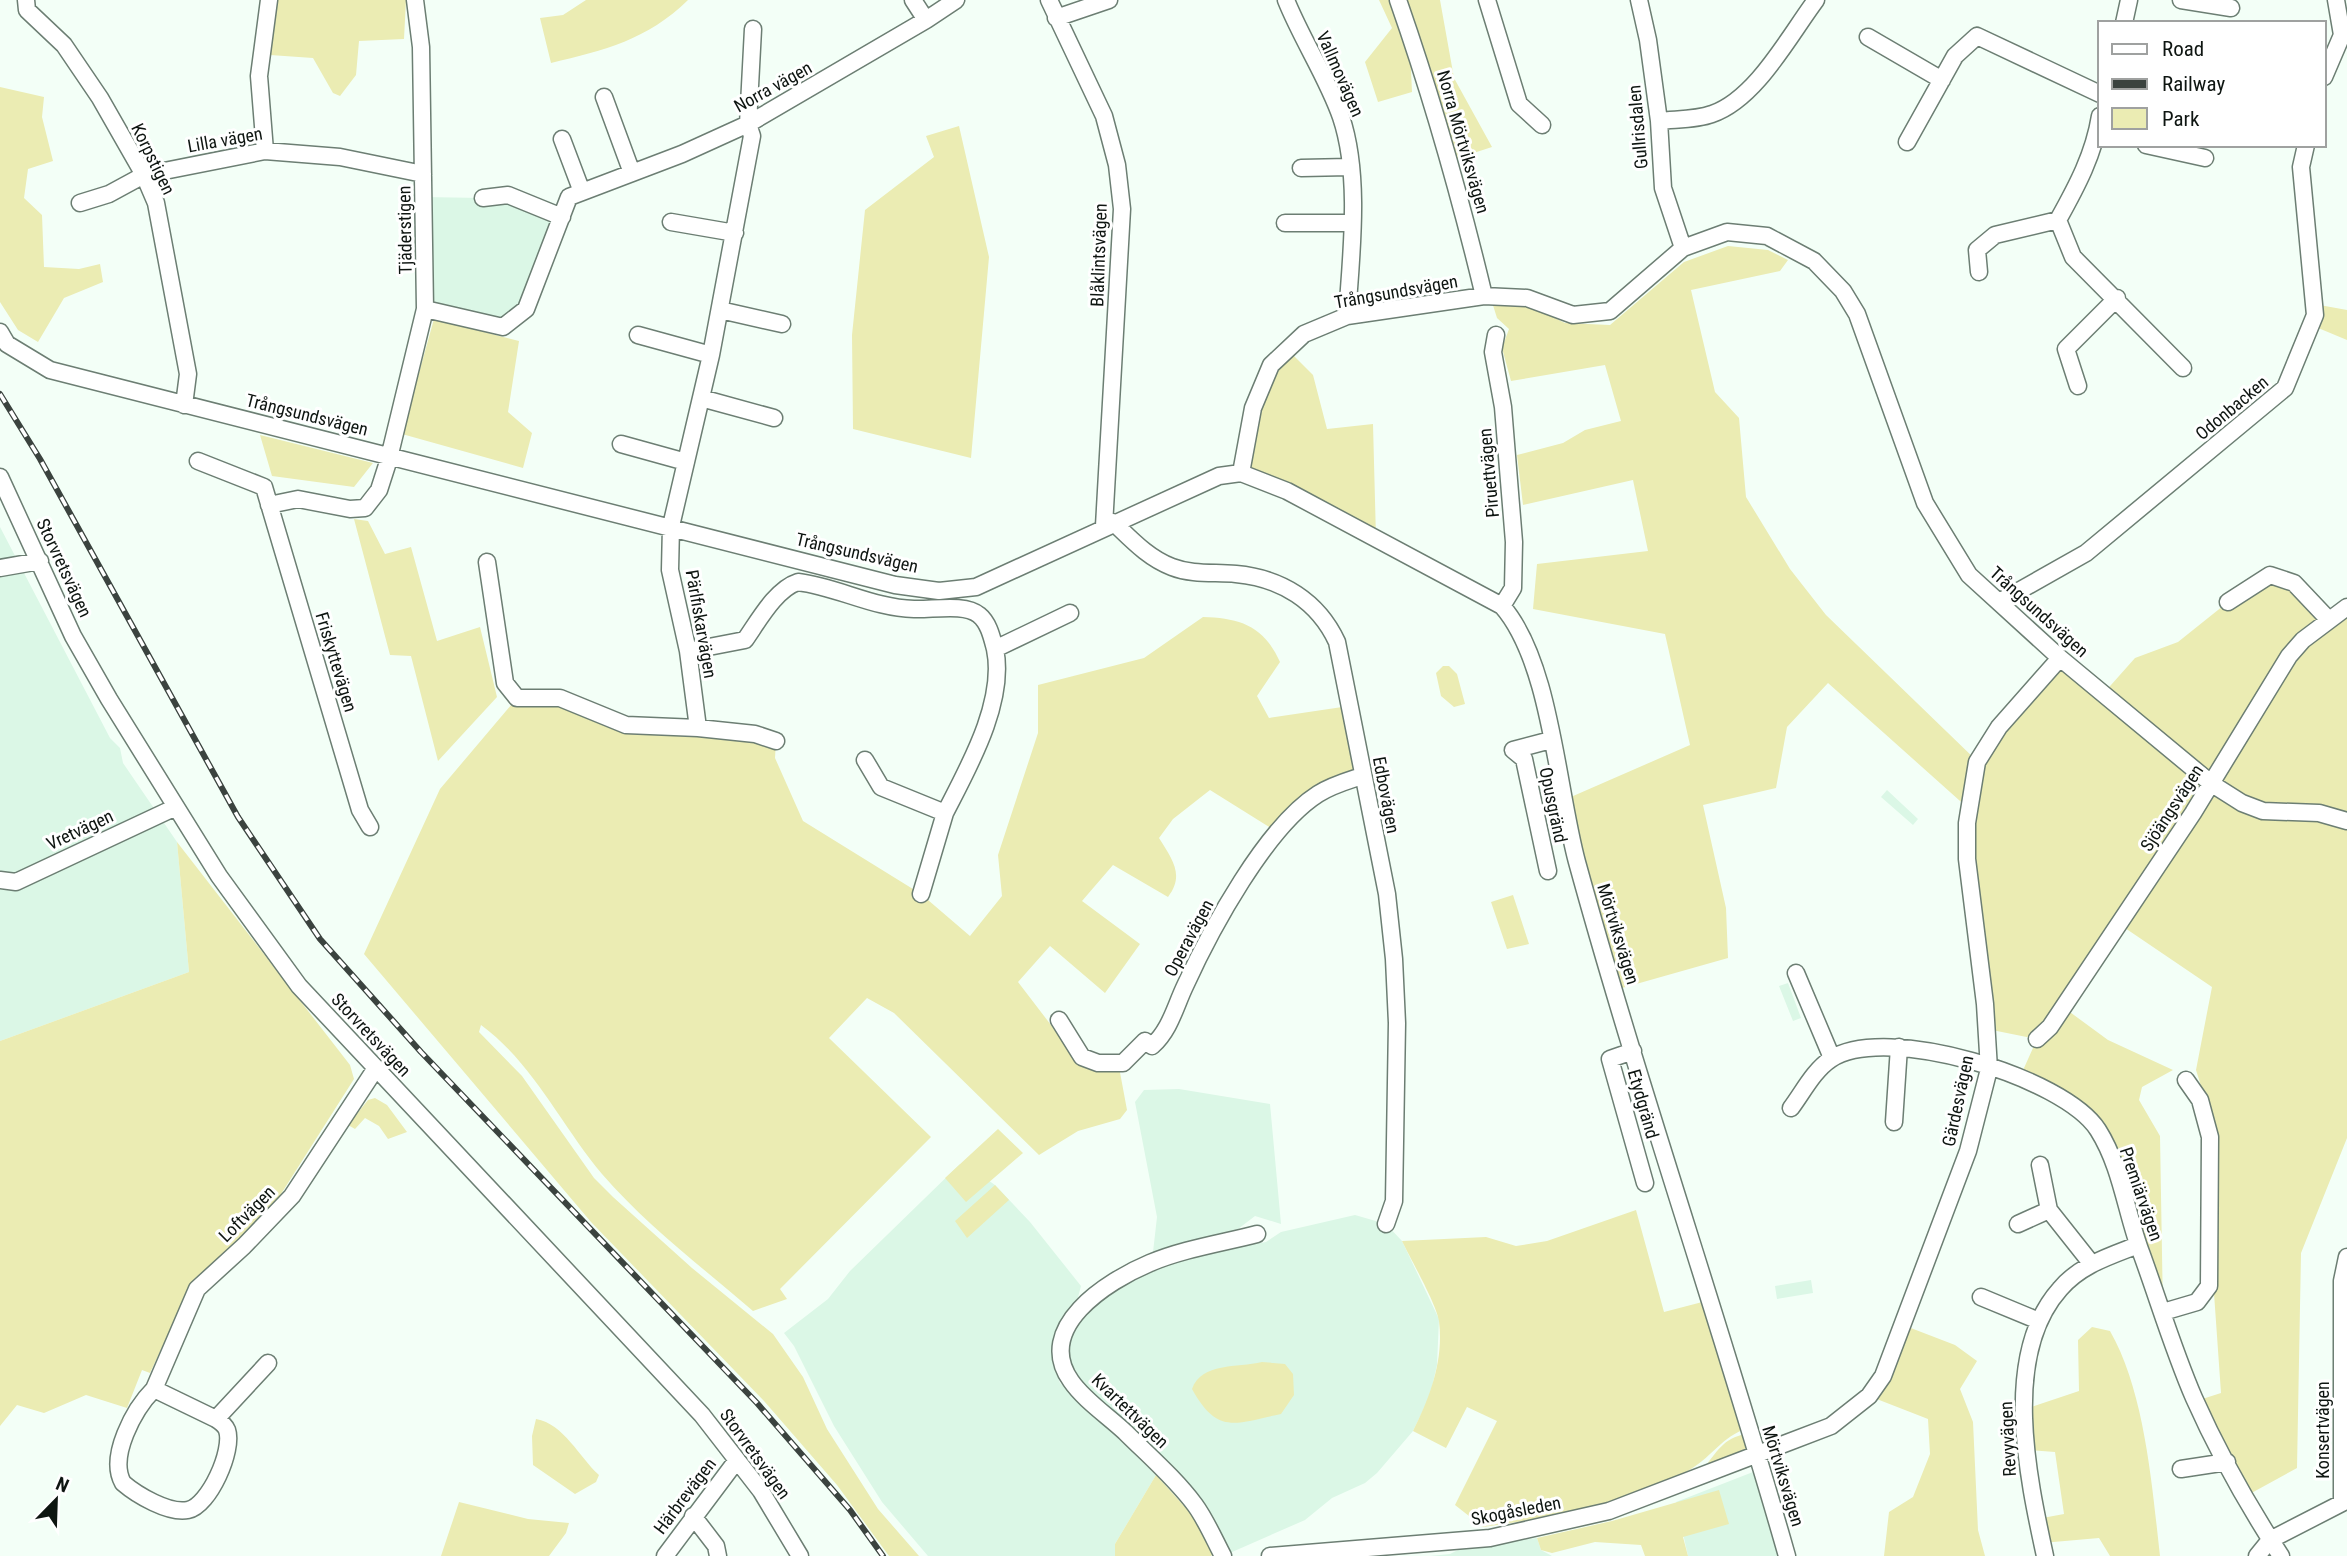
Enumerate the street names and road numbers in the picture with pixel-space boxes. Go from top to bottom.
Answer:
street label: Vallmovägen [1312,28,1369,120]
street label: Norra vägen [730,57,815,117]
street label: Norra Mörtviksvägen [1433,68,1494,216]
street label: Gullrisdalen [1623,84,1652,170]
street label: Korpstigen [127,120,180,198]
street label: Lilla vägen [186,123,264,156]
street label: Tjäderstigen [393,186,416,274]
street label: Blåklintsvägen [1086,203,1111,307]
street label: Trångsundsvägen [1333,270,1459,313]
street label: Odonbacken [2191,371,2272,444]
street label: Trångsundsvägen [244,389,370,440]
street label: Piruettvägen [1474,427,1503,519]
street label: Storvretsvägen [32,515,96,620]
street label: Trångsundsvägen [794,528,920,577]
street label: Trångsundsvägen [1986,562,2093,661]
street label: Pärlfiskarvägen [682,568,721,680]
street label: Friskyttevägen [311,610,362,714]
street label: Edbovägen [1369,755,1404,835]
street label: Sjöängsvägen [2136,760,2207,855]
street label: Opusgränd [1535,765,1572,845]
street label: Vretvägen [43,805,116,854]
street label: Mörtviksvägen [1593,881,1644,987]
street label: Operavägen [1160,896,1218,980]
street label: Storvretsvägen [327,989,415,1081]
street label: Gärdesvägen [1938,1054,1977,1148]
street label: Etydgränd [1624,1067,1663,1141]
street label: Premiärvägen [2116,1144,2167,1244]
street label: Loftvägen [214,1181,279,1246]
street label: Kvartettvägen [1088,1369,1173,1452]
street label: Konsertvägen [2312,1381,2333,1479]
street label: Revyvägen [1995,1401,2020,1477]
street label: Storvretsvägen [716,1405,795,1503]
street label: Mörtviksvägen [1758,1423,1809,1529]
street label: Härbrevägen [649,1453,720,1538]
street label: Skogåsleden [1469,1492,1562,1529]

